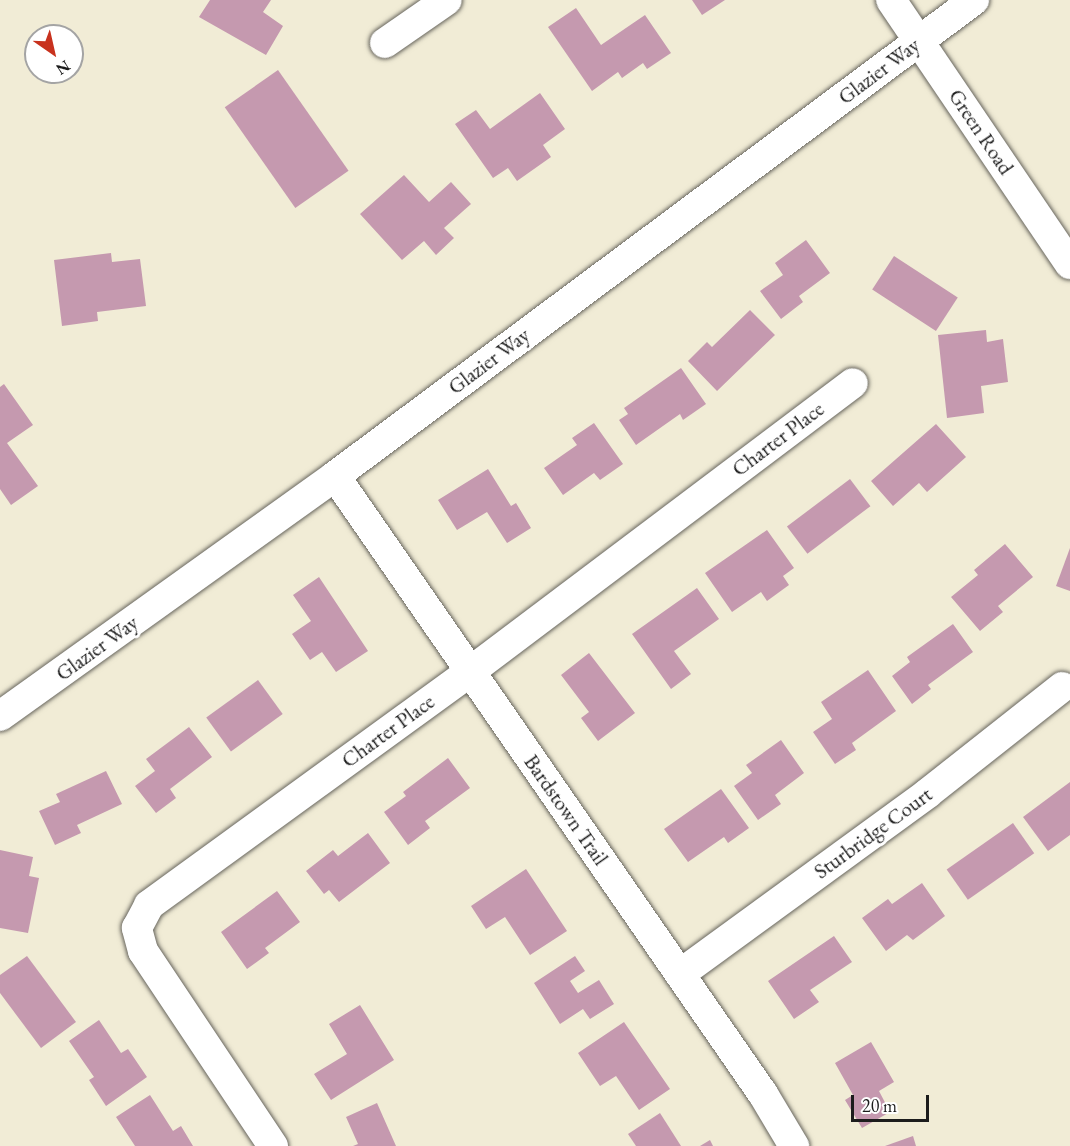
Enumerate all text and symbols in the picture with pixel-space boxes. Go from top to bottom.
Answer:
north arrow [24,24,84,84]
street label: Glazier Way [833,32,925,110]
text: N [52,55,74,80]
street label: Green Road [943,84,1019,180]
street label: Glazier Way [443,322,535,400]
street label: Charter Place [727,396,829,482]
street label: Glazier Way [51,610,143,686]
street label: Charter Place [337,689,439,773]
street label: Bardstown Trail [519,750,613,870]
street label: Sturbridge Court [809,782,937,884]
scale bar [854,1083,932,1121]
text: 20 m [862,1094,897,1117]

